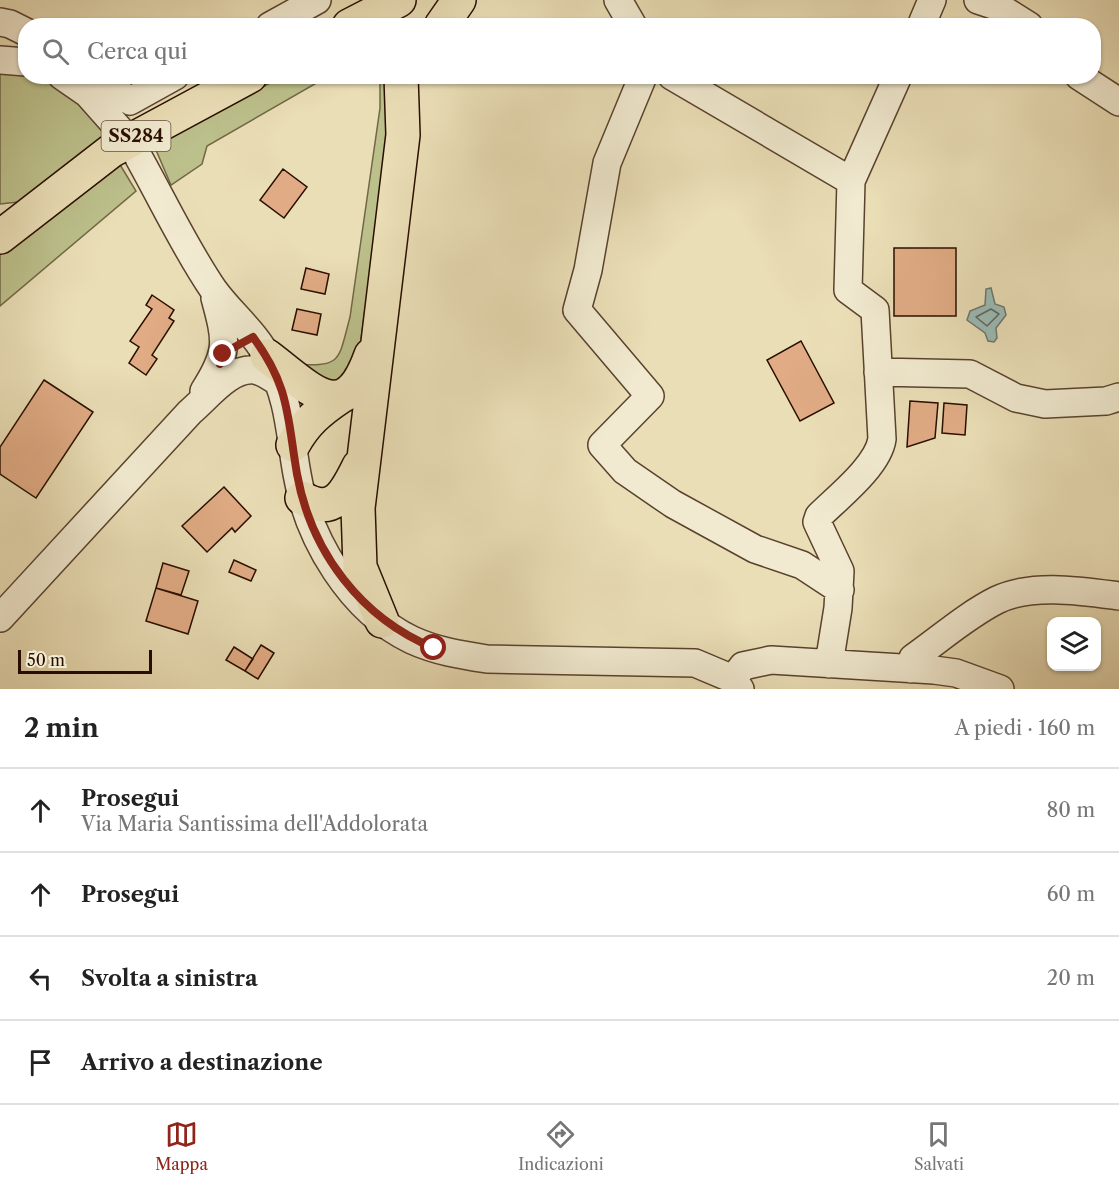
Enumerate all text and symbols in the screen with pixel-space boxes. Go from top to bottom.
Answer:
search box [18,18,1101,84]
icon: search [39,35,72,68]
text: Cerca qui [87,38,188,65]
road number: SS284 [102,121,170,151]
route end [209,340,235,366]
map controls [1047,617,1101,671]
button: layers [1047,617,1101,671]
route start [420,634,446,660]
scale bar [18,647,152,674]
text: 50 m [27,650,65,670]
text: 2 min [24,712,99,744]
text: A piedi · 160 m [955,716,1095,740]
text: Prosegui [81,785,179,812]
icon: ahead [24,794,57,827]
text: 80 m [1047,798,1095,822]
text: Via Maria Santissima dell'Addolorata [81,812,428,836]
icon: ahead [24,878,57,911]
text: Prosegui [81,881,179,908]
text: 60 m [1047,882,1095,906]
icon: left [24,962,57,995]
text: Svolta a sinistra [81,965,258,992]
text: 20 m [1047,966,1095,990]
icon: arrive [24,1046,57,1079]
text: Arrivo a destinazione [81,1049,323,1076]
tab: Mappa [155,1118,208,1174]
tab: Indicazioni [518,1118,604,1174]
tab: Salvati [914,1118,964,1174]

